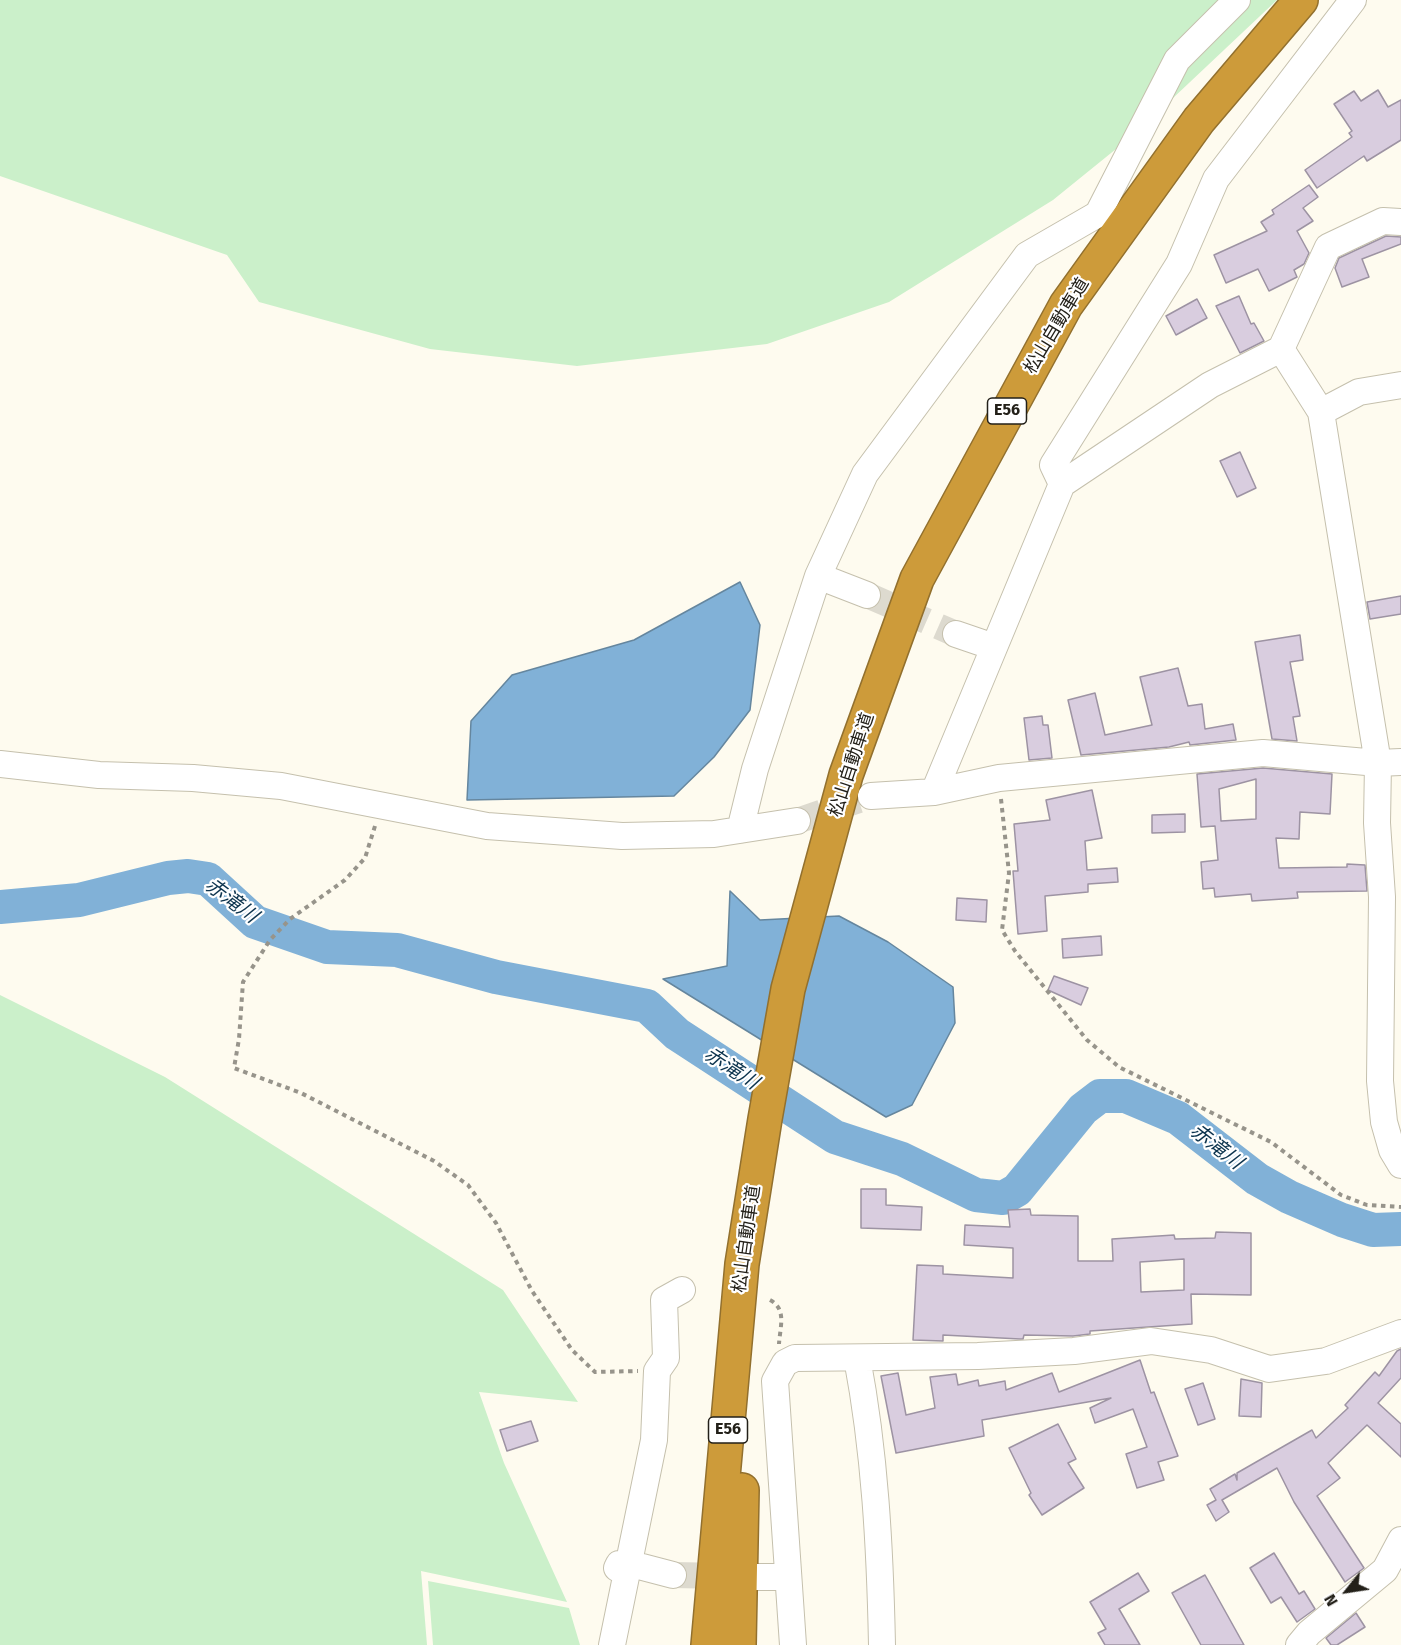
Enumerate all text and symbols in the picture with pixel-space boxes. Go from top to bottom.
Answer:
street label: 松山自動車道 [1020,274,1094,378]
road number: E56 [988,398,1026,424]
street label: 松山自動車道 [825,710,879,820]
water label: 赤滝川 [200,873,262,929]
water label: 赤滝川 [699,1043,763,1095]
water label: 赤滝川 [1185,1119,1247,1175]
street label: 松山自動車道 [729,1184,765,1294]
road number: E56 [708,1417,748,1443]
north arrow [1317,1561,1377,1621]
text: N [1320,1591,1342,1610]

